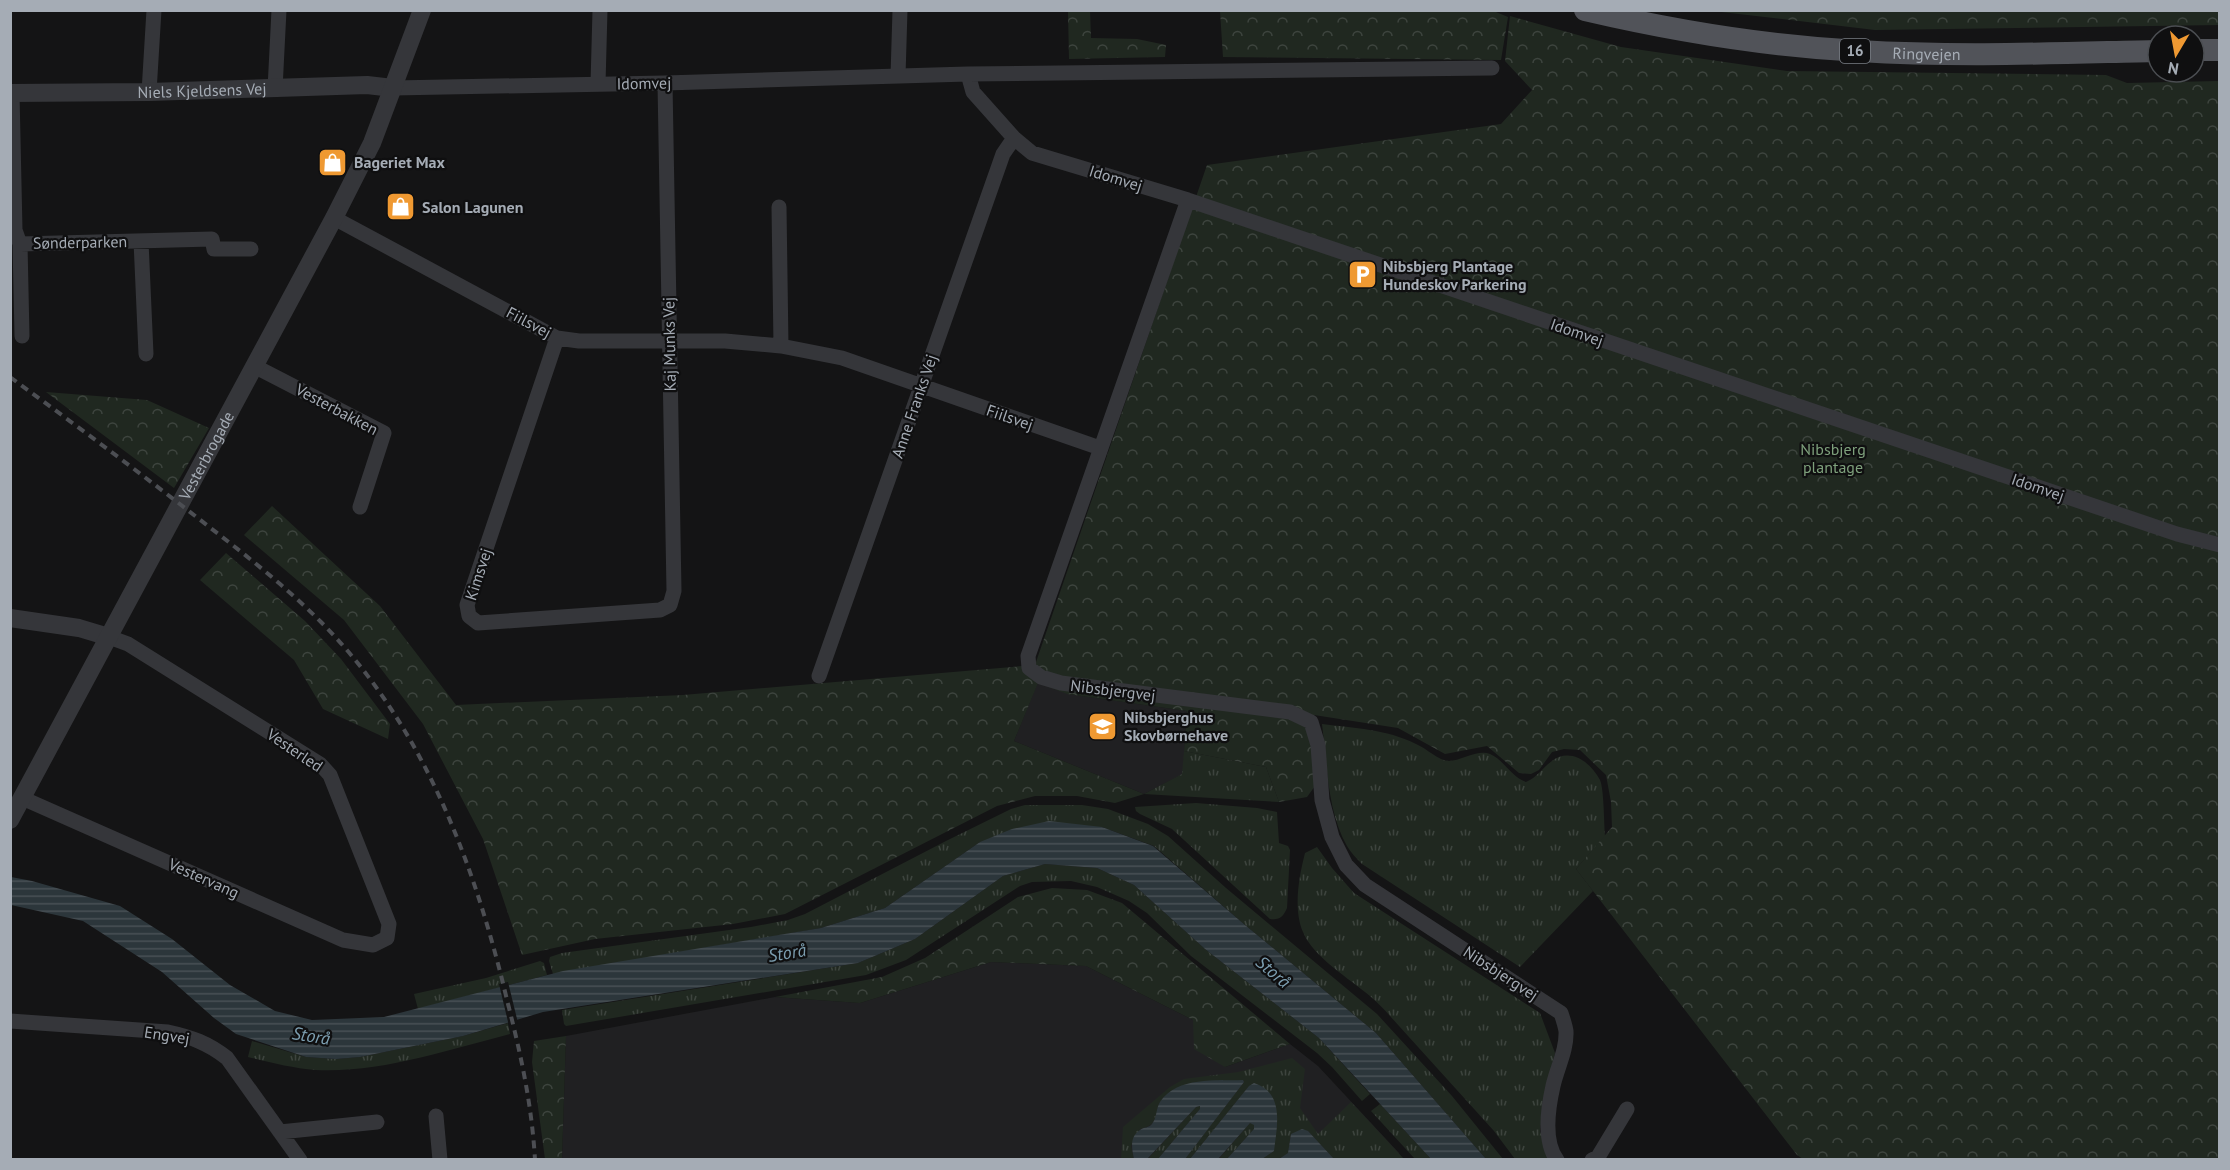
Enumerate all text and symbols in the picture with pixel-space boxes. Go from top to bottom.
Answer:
north arrow [2146,24,2206,84]
road number: 16 [1840,39,1870,63]
street label: Ringvejen [1892,43,1961,64]
text: N [2166,58,2180,80]
street label: Idomvej [616,73,672,93]
street label: Niels Kjeldsens Vej [137,78,267,102]
shop icon: Bageriet Max [317,146,349,178]
place label: Bageriet Max [354,152,446,172]
street label: Idomvej [1087,160,1145,196]
shop icon: Salon Lagunen [385,191,417,223]
place label: Salon Lagunen [422,197,523,217]
street label: Sønderparken [33,231,127,253]
place label: Nibsbjerg Plantage Hundeskov Parkering [1383,256,1527,294]
parking icon: Nibsbjerg Plantage Hundeskov Parkering [1346,259,1378,291]
street label: Kaj Munks Vej [658,297,680,391]
street label: Fiilsvej [503,302,555,342]
street label: Idomvej [1548,314,1606,350]
street label: Anne Franks Vej [887,351,941,461]
street label: Vesterbakken [291,378,382,439]
street label: Fiilsvej [984,400,1036,434]
street label: Vesterbrogade [174,408,238,504]
park label: Nibsbjerg plantage [1800,439,1866,477]
street label: Idomvej [2009,469,2067,505]
street label: Kimsvej [460,545,496,603]
street label: Nibsbjergvej [1069,675,1157,705]
place label: Nibsbjerghus Skovbørnehave [1124,707,1228,745]
school or university icon: Nibsbjerghus Skovbørnehave [1087,710,1119,742]
street label: Vesterled [262,723,327,776]
street label: Vestervang [165,853,242,902]
water label: Storå [766,938,808,967]
street label: Nibsbjergvej [1460,941,1542,1005]
water label: Storå [1251,950,1296,993]
water label: Storå [290,1021,332,1050]
street label: Engvej [143,1022,191,1048]

